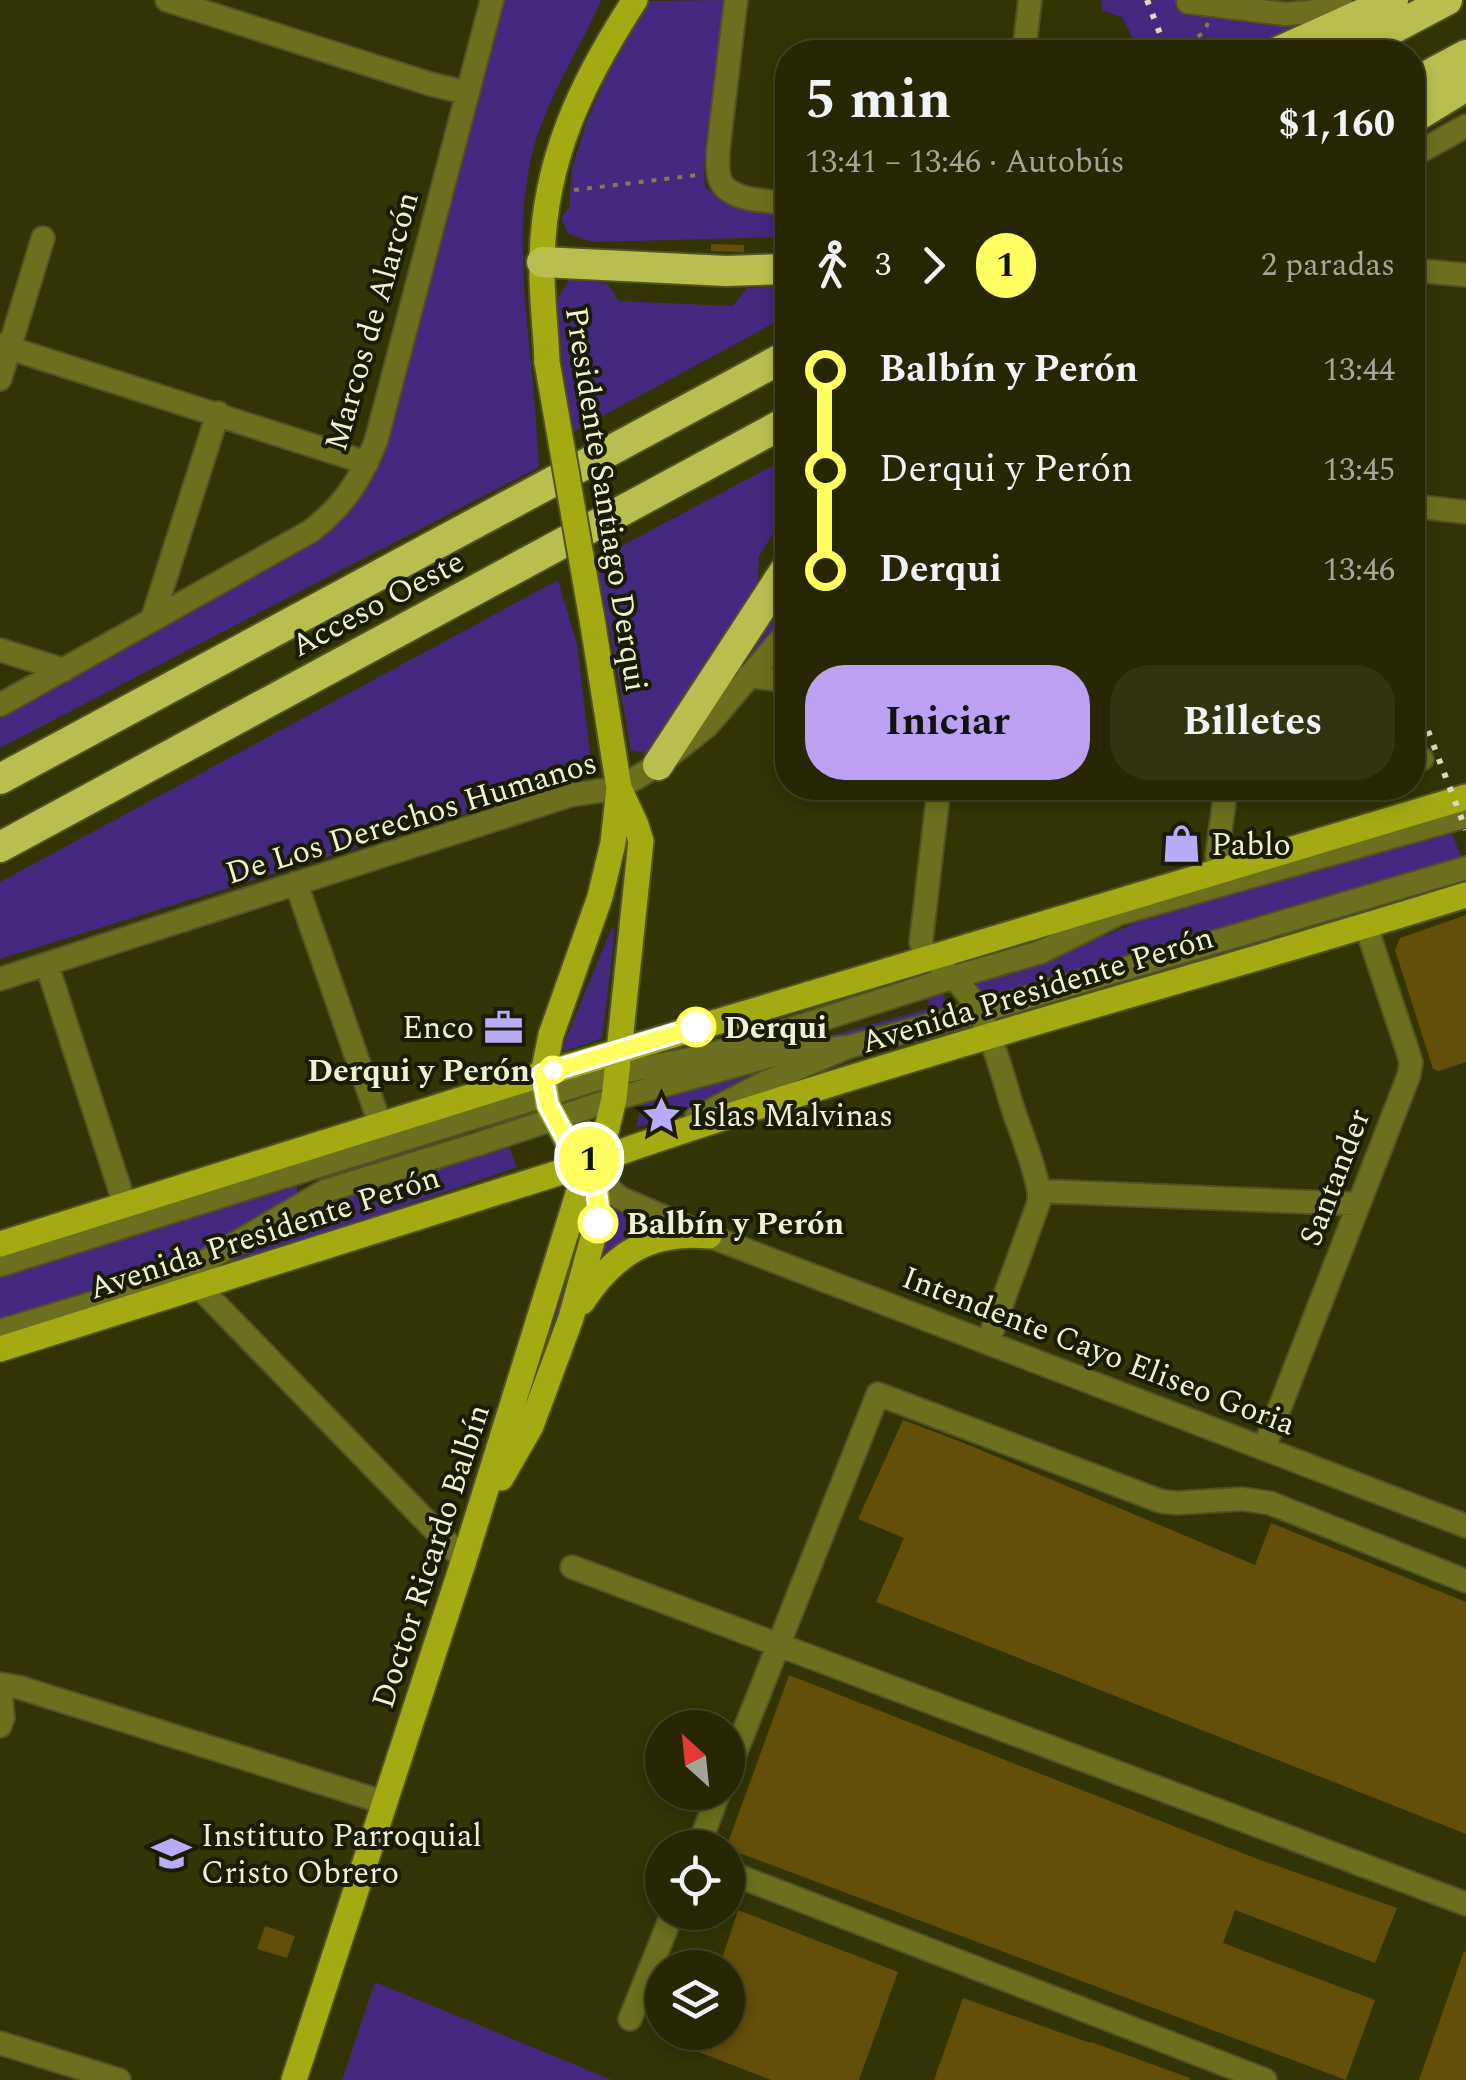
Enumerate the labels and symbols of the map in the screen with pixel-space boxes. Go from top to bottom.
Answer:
street label: Marcos de Alarcón [312,186,433,457]
street label: Presidente Santiago Derqui [551,303,660,695]
street label: Acceso Oeste [282,538,473,671]
street label: De Los Derechos Humanos [220,739,603,898]
place label: Pablo [1211,821,1291,870]
shop icon: Pablo [1160,823,1202,865]
street label: Avenida Presidente Perón [855,913,1220,1067]
place label: Enco [402,1004,474,1053]
place label: Derqui [724,1004,827,1053]
office icon: Enco [483,1006,525,1048]
marker: Derqui [677,1008,715,1046]
place label: Derqui y Perón [307,1047,530,1096]
marker: Derqui y Perón [540,1057,566,1083]
place label: Islas Malvinas [691,1092,893,1141]
place icon: Islas Malvinas [640,1094,682,1136]
street label: Santander [1287,1102,1384,1253]
line badge: 1 [556,1126,622,1192]
street label: Avenida Presidente Perón [83,1154,446,1313]
place label: Balbín y Perón [626,1200,845,1249]
marker: Balbín y Perón [579,1204,617,1242]
street label: Intendente Cayo Eliseo Goria [895,1254,1303,1449]
street label: Doctor Ricardo Balbín [359,1398,504,1715]
north arrow [645,1710,745,1810]
place label: Instituto Parroquial Cristo Obrero [201,1812,482,1898]
school or university icon: Instituto Parroquial Cristo Obrero [150,1832,192,1874]

